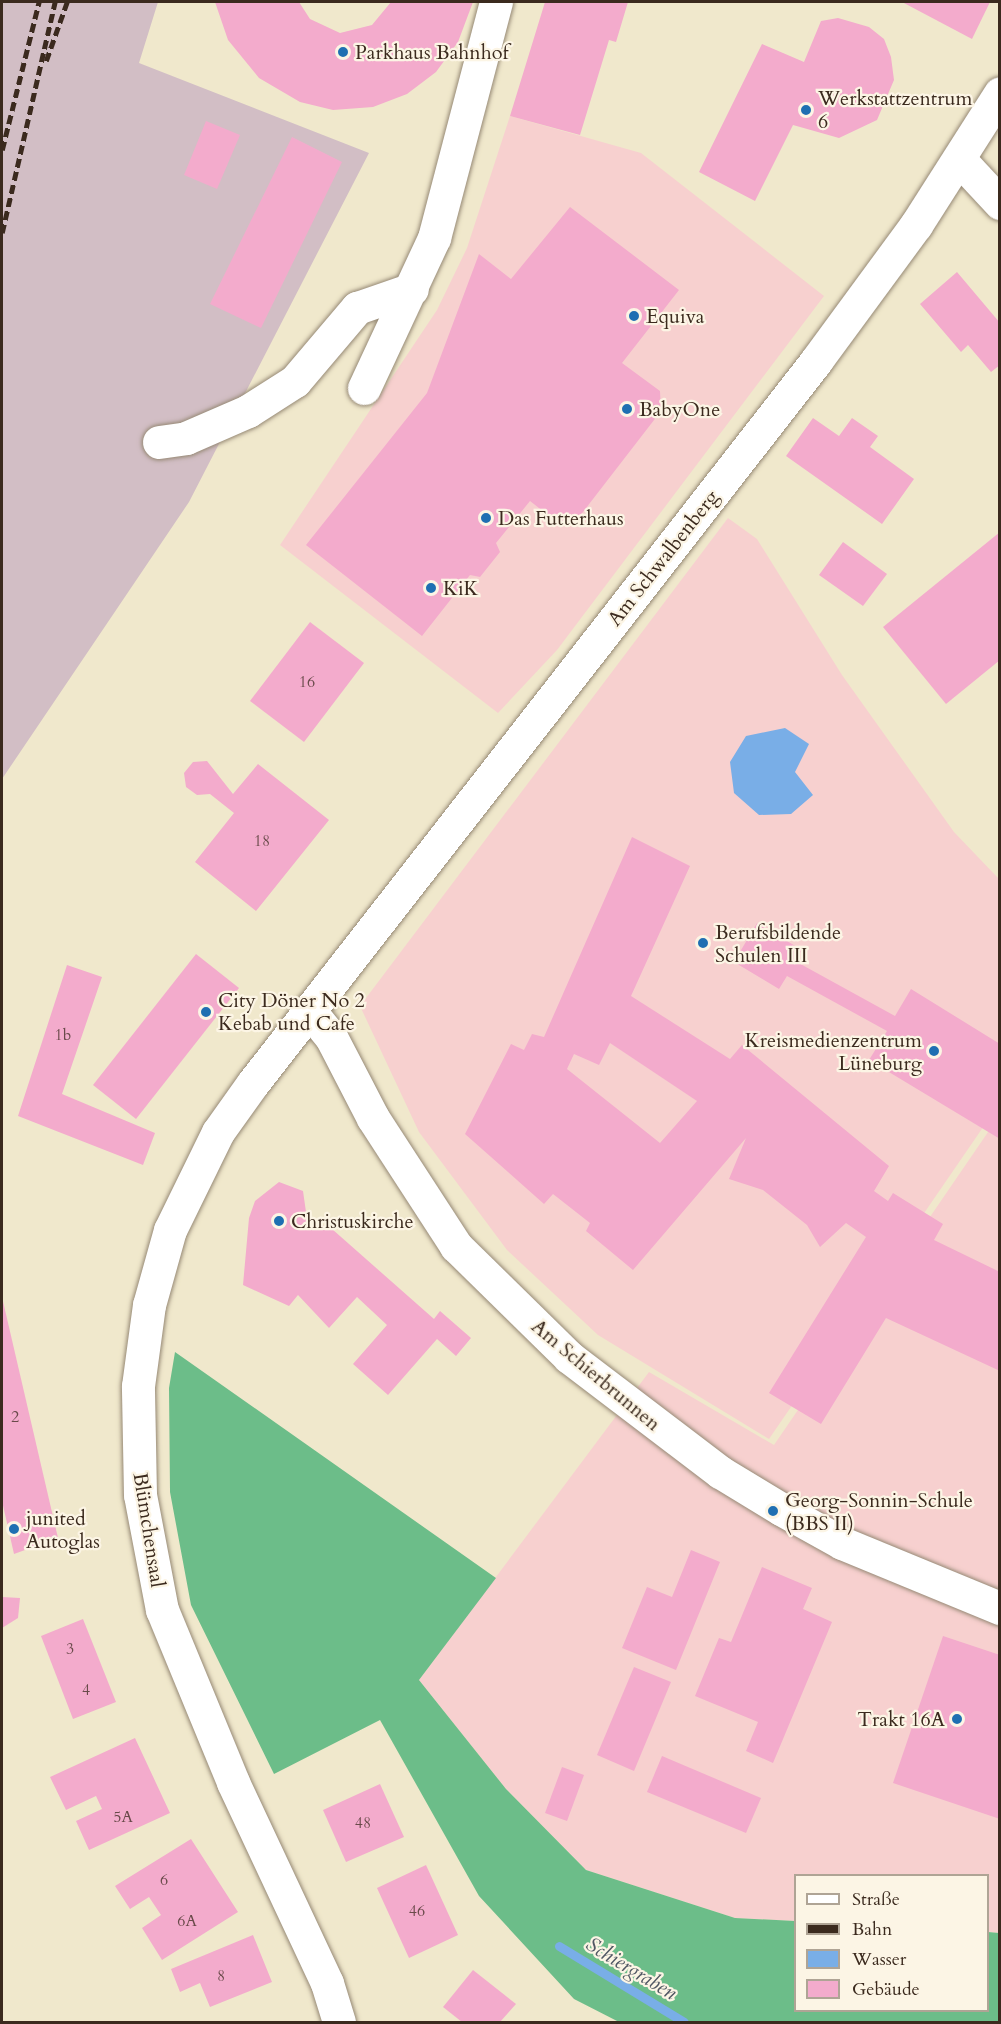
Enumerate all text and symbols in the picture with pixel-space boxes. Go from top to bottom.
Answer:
place label: Parkhaus Bahnhof [355,40,509,64]
marker: Parkhaus Bahnhof [336,45,350,59]
place label: Werkstattzentrum 6 [818,86,972,133]
marker: Werkstattzentrum 6 [799,103,813,117]
place label: Equiva [646,304,704,328]
marker: Equiva [627,309,641,323]
place label: BabyOne [639,397,720,421]
marker: BabyOne [620,402,634,416]
street label: Am Schwalbenberg [602,485,724,631]
place label: Das Futterhaus [498,506,624,530]
marker: Das Futterhaus [479,511,493,525]
place label: KiK [443,576,478,600]
marker: KiK [424,581,438,595]
house number: 16 [299,672,315,692]
house number: 18 [254,831,270,851]
place label: Berufsbildende Schulen III [715,920,841,967]
marker: Berufsbildende Schulen III [696,936,710,950]
place label: City Döner No 2 Kebab und Cafe [218,988,365,1035]
marker: City Döner No 2 Kebab und Cafe [199,1005,213,1019]
house number: 1b [55,1025,71,1045]
place label: Kreismedienzentrum Lüneburg [745,1028,922,1075]
marker: Kreismedienzentrum Lüneburg [927,1044,941,1058]
place label: Christuskirche [291,1209,414,1233]
marker: Christuskirche [272,1214,286,1228]
street label: Am Schierbrunnen [527,1314,665,1436]
house number: 2 [11,1407,19,1427]
street label: Blümchensaal [128,1471,170,1589]
place label: Georg-Sonnin-Schule (BBS II) [785,1488,973,1535]
marker: Georg-Sonnin-Schule (BBS II) [766,1504,780,1518]
place label: junited Autoglas [26,1506,100,1553]
marker: junited Autoglas [7,1522,21,1536]
house number: 3 [66,1639,74,1659]
house number: 4 [82,1680,90,1700]
place label: Trakt 16A [857,1707,945,1731]
marker: Trakt 16A [950,1712,964,1726]
house number: 5A [113,1807,133,1827]
house number: 48 [355,1813,371,1833]
house number: 6 [160,1870,168,1890]
legend [794,1874,989,2012]
text: Straße [852,1887,900,1912]
house number: 46 [409,1901,425,1921]
house number: 6A [177,1911,197,1931]
text: Bahn [852,1917,892,1942]
water label: Schiergraben [581,1932,681,2006]
text: Wasser [852,1947,906,1972]
house number: 8 [217,1966,225,1986]
text: Gebäude [852,1977,920,2002]

